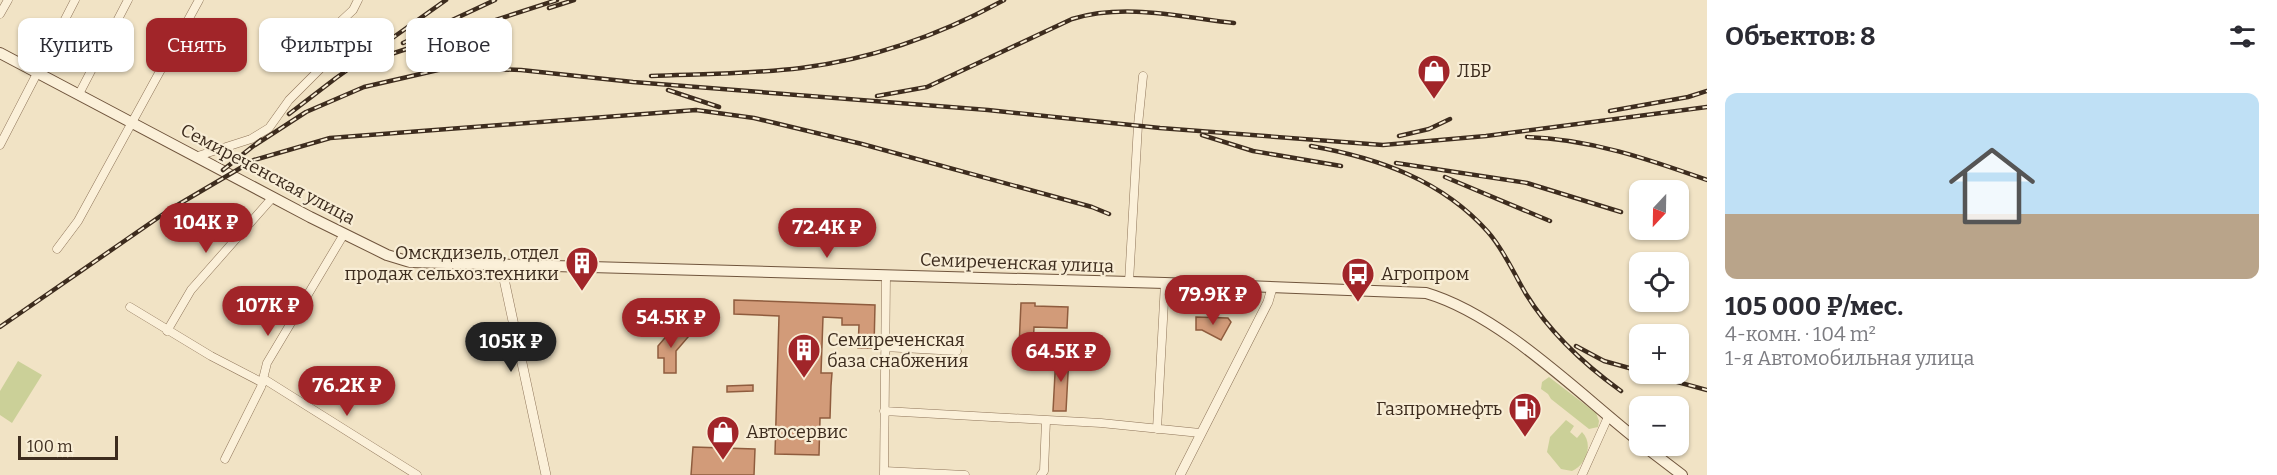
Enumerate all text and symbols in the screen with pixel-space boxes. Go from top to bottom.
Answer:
chip: Купить [18,18,134,72]
chip: Снять [146,18,247,72]
chip: Фильтры [259,18,394,72]
chip: Новое [406,18,512,72]
icon: filters [2226,20,2259,53]
text: Объектов: 8 [1725,21,1876,52]
shop icon: ЛБР [1416,53,1452,100]
place label: ЛБР [1457,60,1491,82]
street label: Семиреченская улица [177,119,359,229]
icon: home [1938,132,2046,240]
north arrow [1629,180,1689,240]
map controls [1629,180,1689,456]
pin: 104K ₽ [157,203,255,254]
pin: 72.4K ₽ [772,208,882,259]
text: 104K ₽ [174,210,238,234]
text: 72.4K ₽ [792,215,862,239]
place label: Омскдизель, отдел продаж сельхоз.техники [344,242,559,285]
building icon: Омскдизель, отдел продаж сельхоз.техники [564,245,600,292]
street label: Семиреченская улица [919,249,1115,277]
button: locate [1629,252,1689,312]
bus stop icon: Агропром [1340,256,1376,303]
place label: Агропром [1381,263,1469,285]
pin: 79.9K ₽ [1158,275,1268,326]
text: 79.9K ₽ [1179,282,1247,306]
pin: 107K ₽ [219,286,317,337]
text: 105 000 ₽/мес. [1725,291,1903,322]
text: 107K ₽ [236,293,300,317]
pin: 54.5K ₽ [616,298,726,349]
text: 54.5K ₽ [636,305,706,329]
pin: 105K ₽ [462,322,560,373]
text: 4-комн. · 104 m² [1725,322,1876,346]
button: + [1629,324,1689,384]
text: 105K ₽ [479,329,543,353]
place label: Семиреченская база снабжения [827,329,969,372]
building icon: Семиреченская база снабжения [786,332,822,379]
pin: 64.5K ₽ [1006,332,1116,383]
text: 64.5K ₽ [1026,339,1096,363]
text: 1-я Автомобильная улица [1725,346,1974,370]
pin: 76.2K ₽ [292,366,402,417]
text: 76.2K ₽ [312,373,382,397]
fuel station icon: Газпромнефть [1507,391,1543,438]
button: − [1629,396,1689,456]
place label: Газпромнефть [1376,398,1502,420]
shop icon: Автосервис [705,414,741,461]
place label: Автосервис [746,421,848,443]
scale bar [18,433,118,460]
text: 100 m [27,437,72,456]

